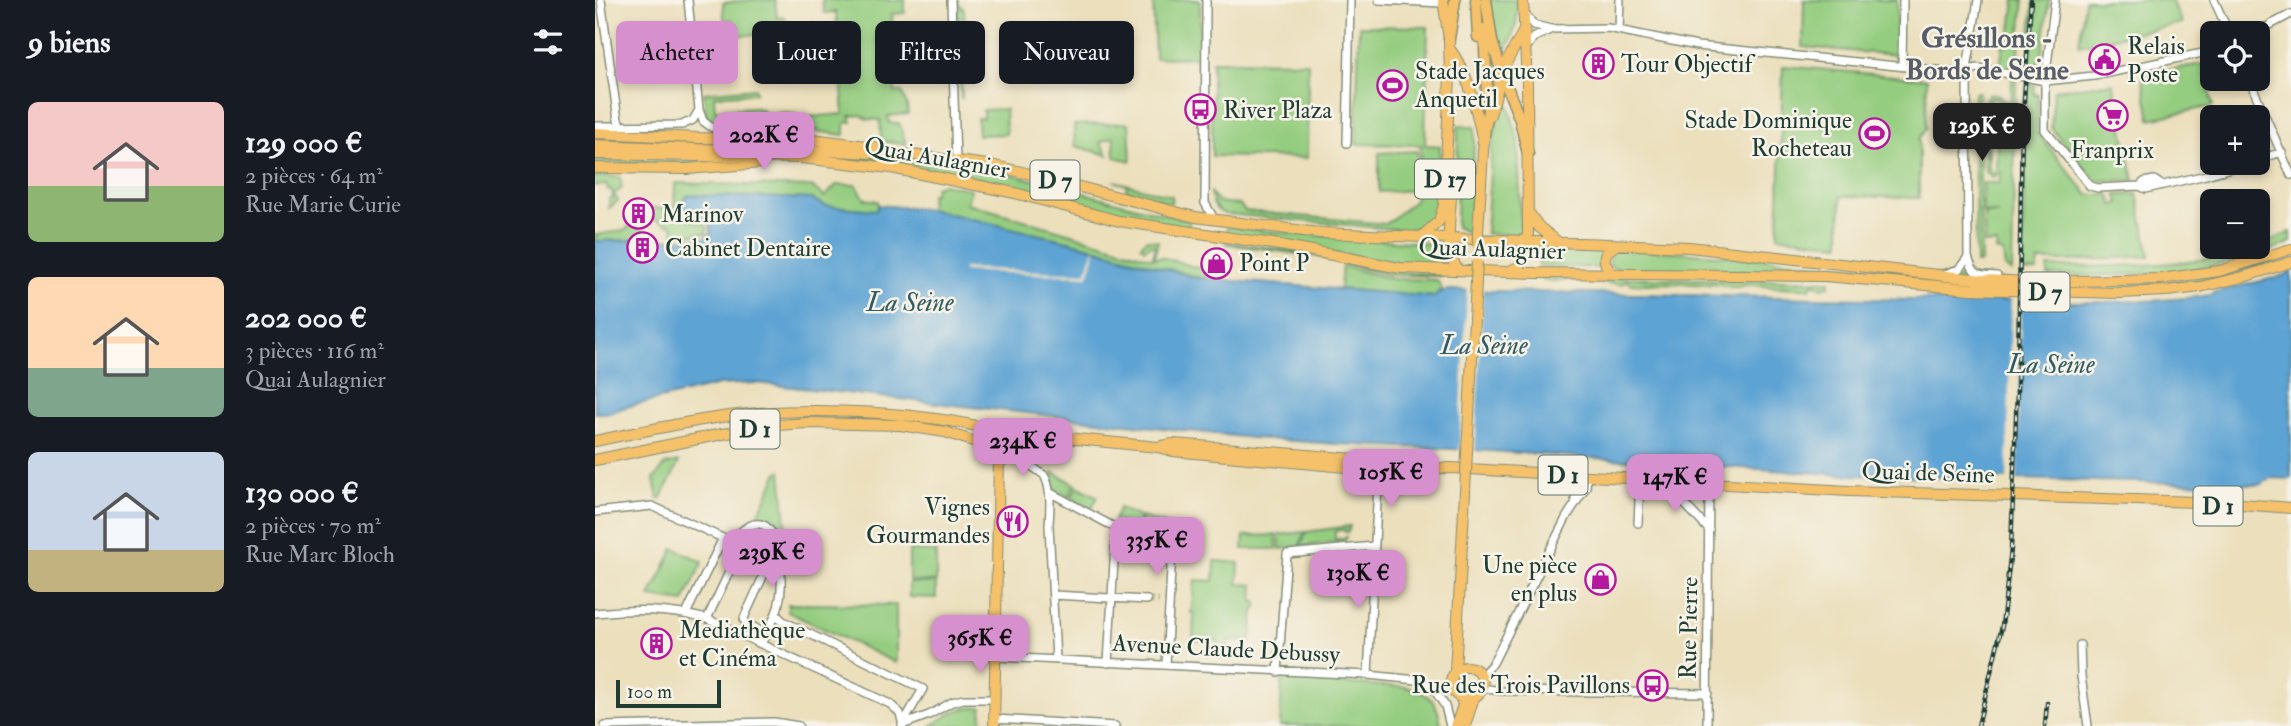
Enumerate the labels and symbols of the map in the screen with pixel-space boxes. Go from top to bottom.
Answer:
district label: Grésillons - Bords de Seine [1905,21,2069,88]
place label: Relais Poste [2127,31,2185,90]
public building icon: Relais Poste [2087,43,2121,77]
building icon: Tour Objectif [1581,47,1615,81]
place label: Tour Objectif [1621,49,1755,80]
place label: Stade Jacques Anquetil [1414,56,1545,115]
sports icon: Stade Jacques Anquetil [1375,68,1409,102]
bus stop icon: River Plaza [1183,93,1217,127]
place label: River Plaza [1223,95,1333,126]
supermarket icon: Franprix [2095,99,2129,133]
pin: 129K € [1925,104,2039,163]
place label: Stade Dominique Rocheteau [1684,105,1852,164]
pin: 202K € [707,113,821,172]
sports icon: Stade Dominique Rocheteau [1858,117,1892,151]
street label: Quai Aulagnier [862,130,1012,186]
place label: Franprix [2070,135,2154,166]
road number: D 7 [1030,160,1079,200]
road number: D 17 [1415,160,1475,198]
building icon: Marinov [621,197,655,231]
place label: Marinov [661,199,744,230]
building icon: Cabinet Dentaire [625,231,659,265]
street label: Quai Aulagnier [1418,231,1566,267]
place label: Cabinet Dentaire [665,233,830,264]
shop icon: Point P [1199,246,1233,280]
place label: Point P [1239,248,1309,279]
road number: D 7 [2021,272,2069,312]
water label: La Seine [865,287,954,319]
water label: La Seine [1439,330,1528,362]
water label: La Seine [2006,349,2095,381]
road number: D 1 [731,410,779,448]
pin: 234K € [966,419,1080,478]
pin: 105K € [1334,449,1448,509]
pin: 147K € [1618,454,1732,514]
street label: Quai de Seine [1861,455,1995,491]
road number: D 1 [1539,456,1587,495]
road number: D 1 [2193,486,2243,526]
place label: Vignes Gourmandes [866,492,990,551]
restaurant icon: Vignes Gourmandes [996,504,1030,538]
pin: 335K € [1100,518,1214,577]
pin: 239K € [715,530,829,589]
pin: 130K € [1301,550,1415,610]
place label: Une pièce en plus [1482,550,1577,609]
shop icon: Une pièce en plus [1583,562,1617,596]
street label: Rue Pierre [1673,576,1705,680]
place label: Mediathèque et Cinéma [679,615,805,674]
pin: 365K € [923,616,1037,675]
building icon: Mediathèque et Cinéma [639,627,673,661]
street label: Avenue Claude Debussy [1110,627,1341,670]
bus stop icon: Rue des Trois Pavillons [1636,668,1670,702]
place label: Rue des Trois Pavillons [1411,670,1630,701]
scale bar [616,677,721,709]

